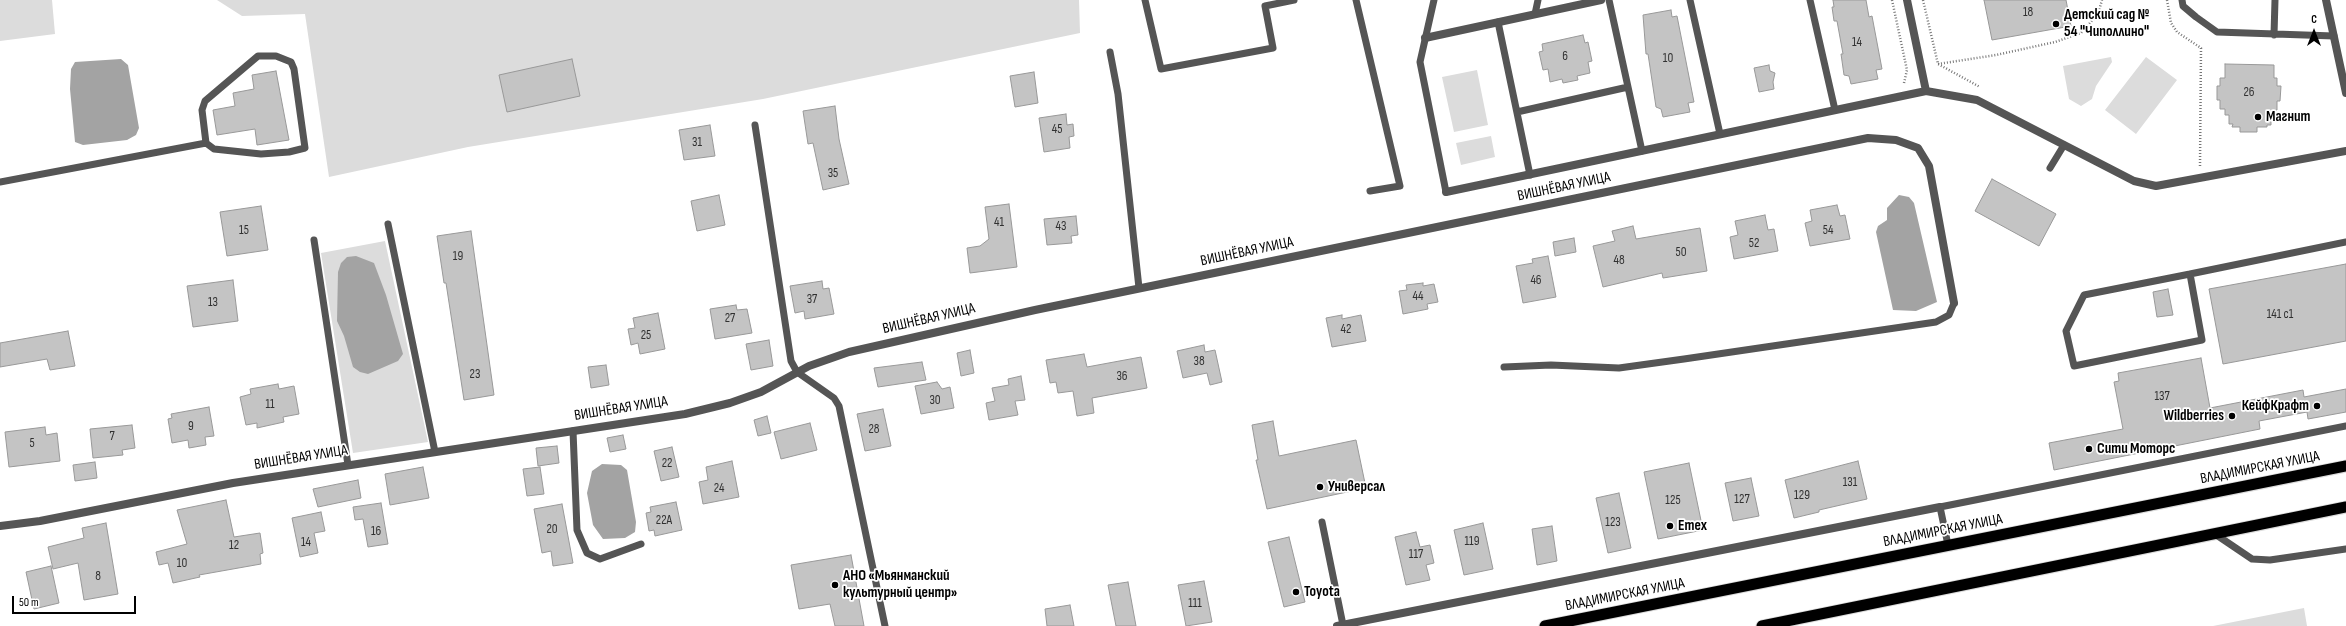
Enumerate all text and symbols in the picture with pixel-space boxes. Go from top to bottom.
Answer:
house number: 18 [2023,5,2033,21]
place label: Детский сад № 54 "Чиполлино" [2064,6,2149,41]
north arrow [2294,12,2334,52]
text: С [2311,13,2317,26]
marker: Детский сад № 54 "Чиполлино" [2051,19,2061,29]
house number: 14 [1852,35,1862,51]
house number: 6 [1562,49,1568,65]
house number: 10 [1663,51,1673,67]
house number: 26 [2243,85,2255,101]
place label: Магнит [2266,108,2311,126]
marker: Магнит [2253,112,2263,122]
house number: 45 [1052,122,1062,138]
house number: 31 [692,135,702,151]
house number: 35 [828,166,838,182]
street label: ВИШНЁВАЯ УЛИЦА [1516,168,1612,206]
house number: 41 [994,215,1004,231]
house number: 43 [1056,219,1066,235]
house number: 15 [239,223,249,239]
house number: 54 [1823,223,1833,239]
street label: ВИШНЁВАЯ УЛИЦА [1199,233,1295,271]
house number: 52 [1749,236,1759,252]
house number: 50 [1675,245,1687,261]
house number: 19 [453,249,463,265]
house number: 48 [1613,253,1625,269]
house number: 46 [1530,273,1542,289]
house number: 44 [1413,289,1423,305]
house number: 37 [807,292,817,308]
house number: 13 [208,295,218,311]
street label: ВИШНЁВАЯ УЛИЦА [881,300,977,338]
house number: 141 с1 [2267,307,2293,323]
house number: 27 [725,311,735,327]
house number: 42 [1341,322,1351,338]
house number: 25 [641,328,651,344]
house number: 38 [1193,354,1205,370]
house number: 23 [470,367,480,383]
house number: 36 [1116,369,1128,385]
house number: 137 [2154,389,2170,405]
street label: ВИШНЁВАЯ УЛИЦА [573,393,669,425]
house number: 30 [929,393,941,409]
house number: 11 [265,397,275,413]
place label: КейфКрафт [2242,397,2309,415]
marker: КейфКрафт [2312,401,2322,411]
place label: Wildberries [2163,407,2224,425]
marker: Wildberries [2227,411,2237,421]
house number: 9 [188,419,194,435]
house number: 28 [868,422,880,438]
house number: 7 [109,429,115,445]
house number: 5 [29,436,35,452]
place label: Сити Моторс [2097,440,2175,458]
street label: ВИШНЁВАЯ УЛИЦА [253,442,349,474]
marker: Сити Моторс [2084,444,2094,454]
street label: ВЛАДИМИРСКАЯ УЛИЦА [2199,448,2321,488]
house number: 22 [662,456,672,472]
house number: 131 [1843,475,1857,491]
place label: Универсал [1328,478,1385,496]
house number: 24 [714,481,724,497]
marker: Универсал [1315,482,1325,492]
house number: 129 [1794,488,1810,504]
house number: 127 [1734,492,1750,508]
house number: 125 [1665,493,1681,509]
street label: ВЛАДИМИРСКАЯ УЛИЦА [1882,511,2004,551]
house number: 22А [656,513,672,529]
house number: 123 [1605,515,1621,531]
place label: Emex [1678,517,1707,535]
marker: Emex [1665,521,1675,531]
house number: 20 [546,522,558,538]
house number: 16 [371,524,381,540]
house number: 119 [1465,534,1479,550]
house number: 14 [301,535,311,551]
house number: 12 [229,538,239,554]
house number: 117 [1409,547,1423,563]
house number: 10 [177,556,187,572]
place label: АНО «Мьянманский культурный центр» [843,567,957,602]
house number: 8 [95,569,101,585]
street label: ВЛАДИМИРСКАЯ УЛИЦА [1564,575,1686,615]
marker: АНО «Мьянманский культурный центр» [830,580,840,590]
place label: Toyota [1304,583,1340,601]
marker: Toyota [1291,587,1301,597]
scale bar [14,588,138,614]
text: 50 m [19,595,39,610]
house number: 111 [1188,596,1202,612]

